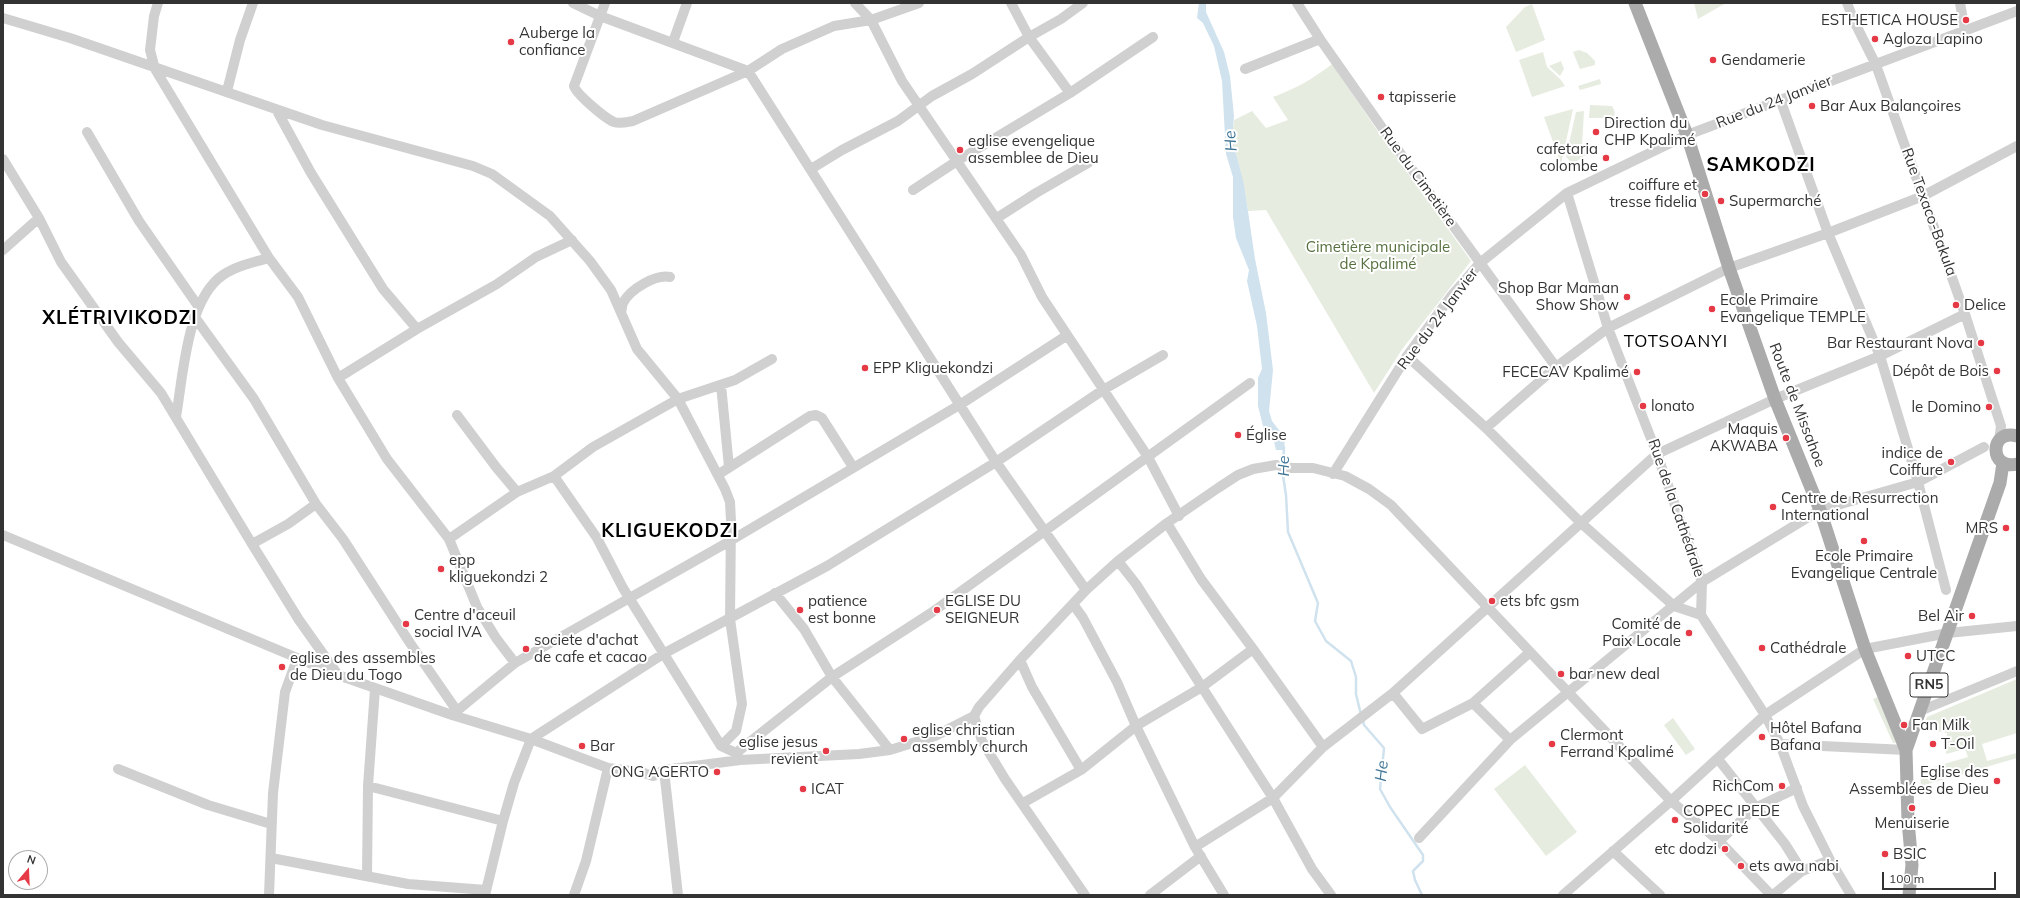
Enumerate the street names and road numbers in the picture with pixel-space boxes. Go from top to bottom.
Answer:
street label: Rue du 24 Janvier [1714,72,1834,132]
street label: Rue du Cimetière [1376,124,1460,230]
street label: Rue Texaco-Bakula [1898,146,1960,278]
street label: Rue du 24 Janvier [1394,265,1482,373]
street label: Route de Missahoe [1765,340,1829,470]
street label: Rue de la Cathédrale [1644,437,1708,579]
road number: RN5 [1910,673,1948,697]

